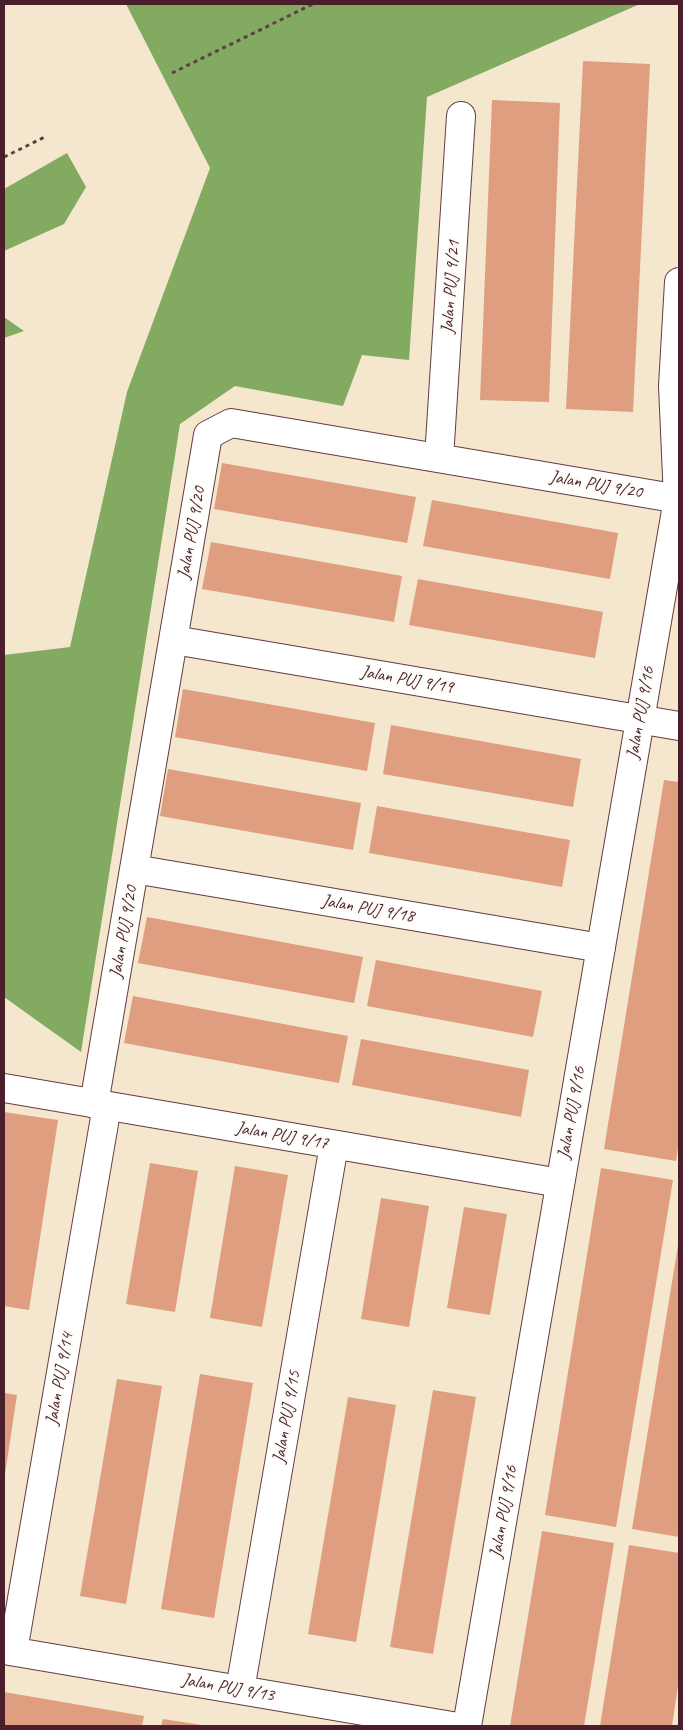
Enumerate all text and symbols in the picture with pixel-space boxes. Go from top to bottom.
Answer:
street label: Jalan PUJ 9/21 [437,240,465,334]
street label: Jalan PUJ 9/20 [548,466,644,504]
street label: Jalan PUJ 9/20 [173,485,211,581]
street label: Jalan PUJ 9/19 [359,661,455,699]
street label: Jalan PUJ 9/16 [622,665,660,761]
street label: Jalan PUJ 9/20 [105,884,143,980]
street label: Jalan PUJ 9/18 [320,890,416,928]
street label: Jalan PUJ 9/16 [553,1065,591,1161]
street label: Jalan PUJ 9/17 [234,1117,330,1155]
street label: Jalan PUJ 9/14 [41,1331,79,1427]
street label: Jalan PUJ 9/15 [268,1369,306,1465]
street label: Jalan PUJ 9/16 [485,1464,523,1560]
street label: Jalan PUJ 9/13 [180,1669,276,1707]

